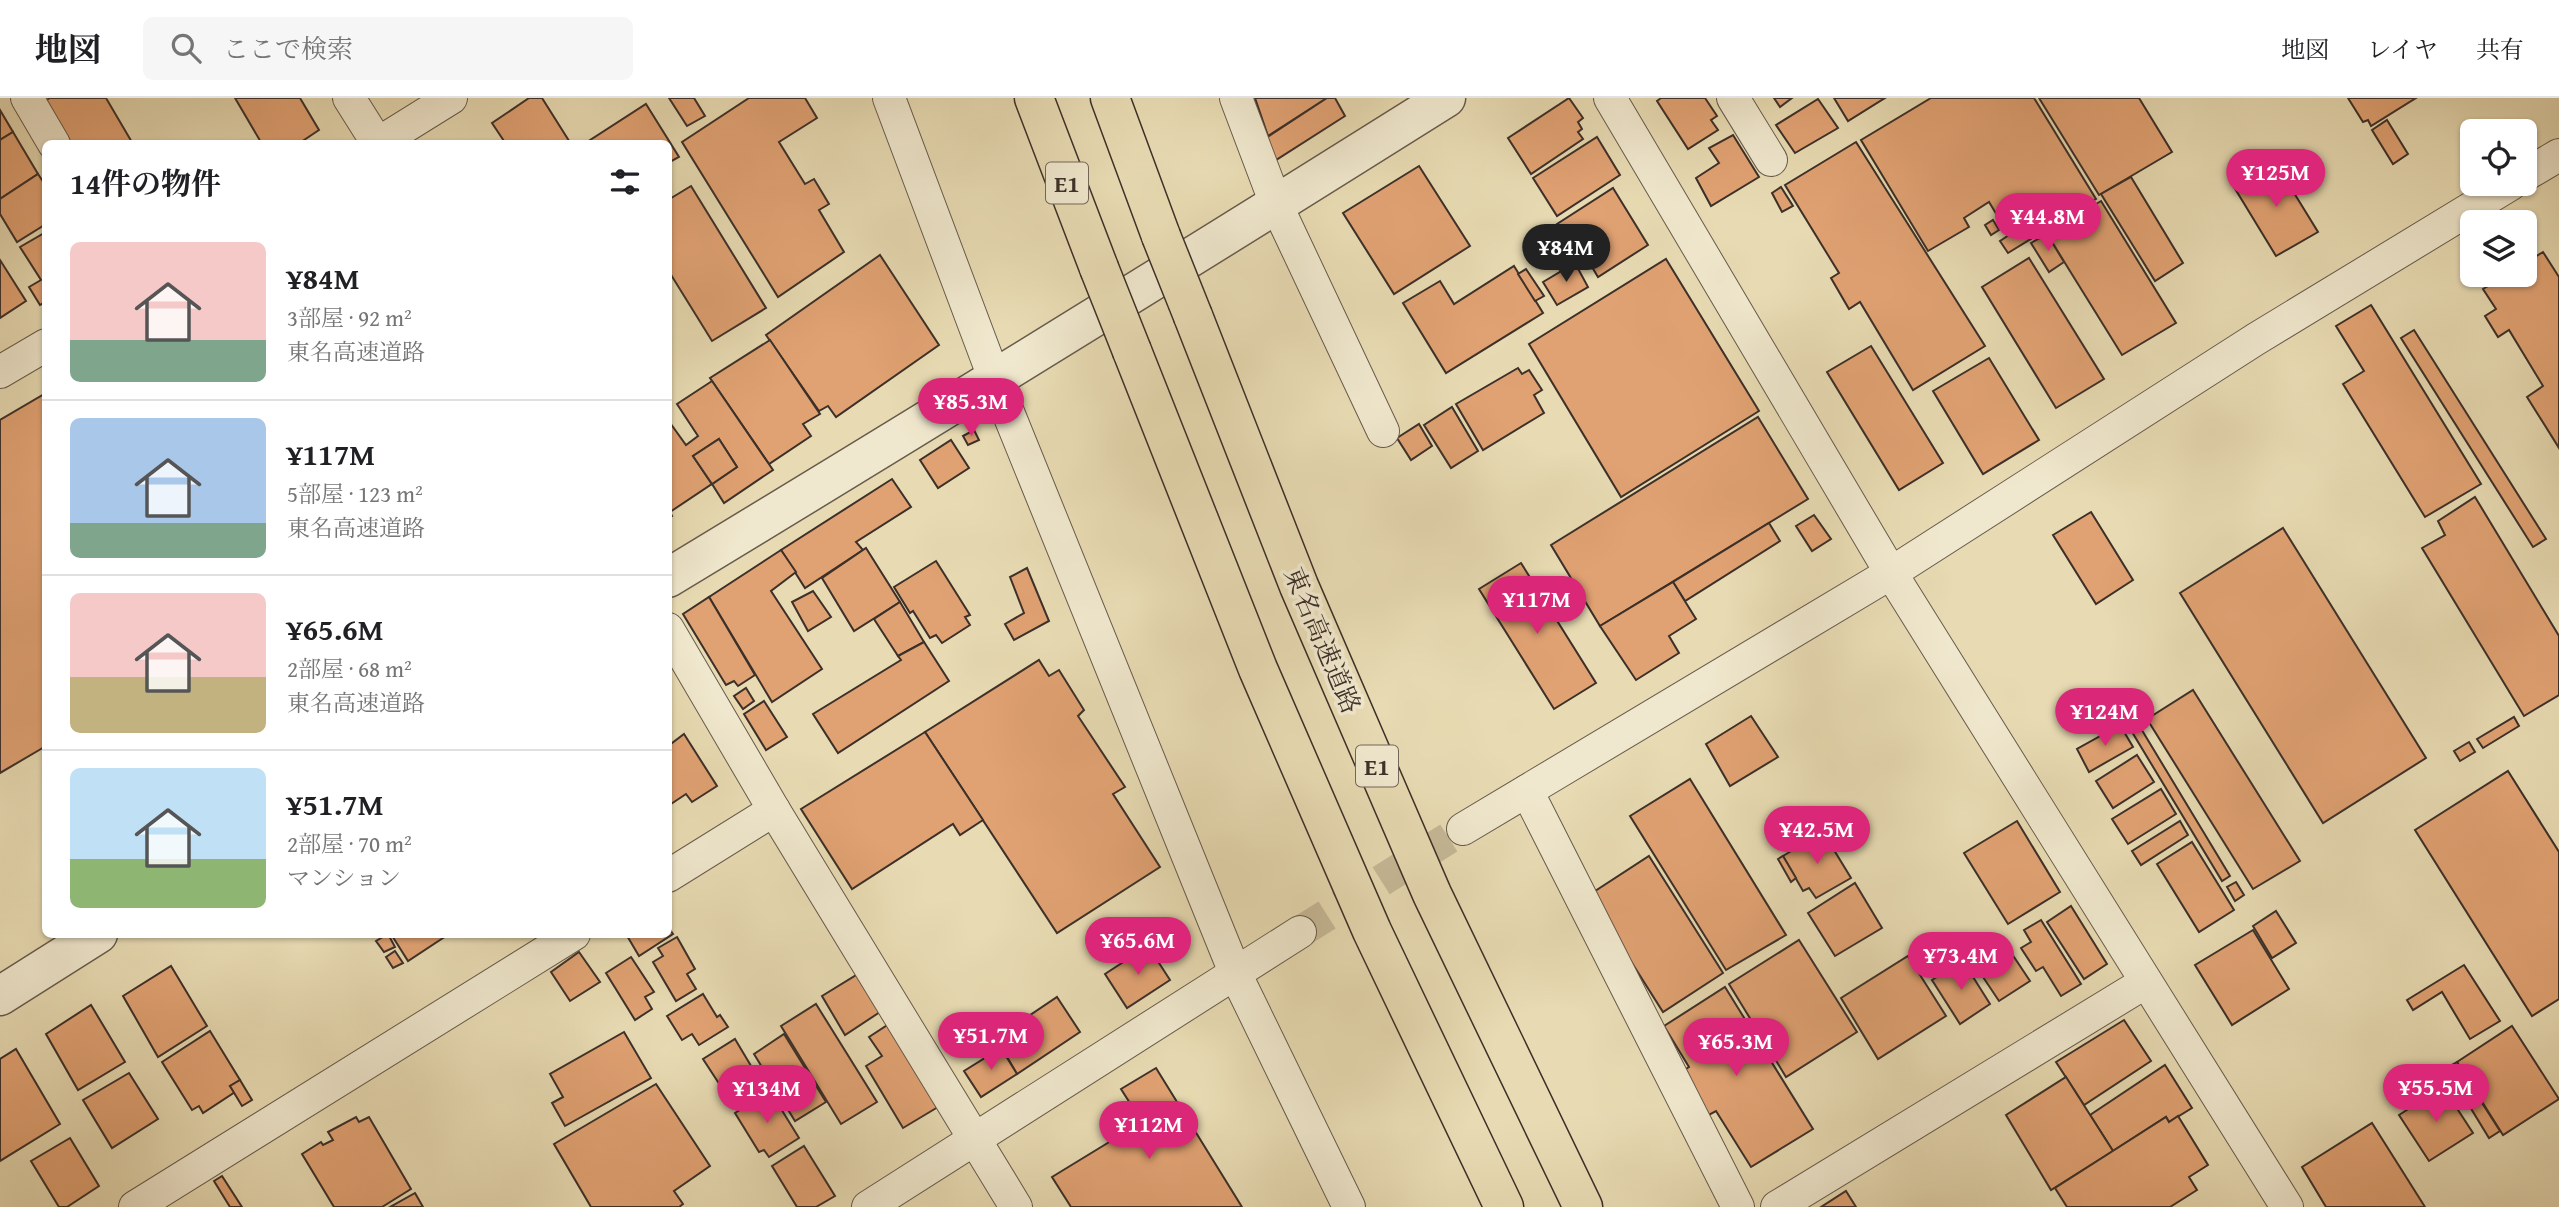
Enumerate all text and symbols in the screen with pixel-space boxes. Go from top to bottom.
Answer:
search box [143,17,633,80]
text: 地図 [35,25,101,73]
icon: search [167,29,205,67]
text: ここで検索 [223,29,353,68]
text: 地図 [2281,32,2329,67]
text: レイヤ [2367,32,2438,67]
text: 共有 [2476,32,2524,67]
map controls [2460,119,2537,287]
button: locate [2460,119,2537,196]
pin: ¥125M [2227,150,2325,209]
text: ¥125M [2242,155,2310,188]
text: 14件の物件 [70,161,221,205]
road number: E1 [1046,162,1088,204]
icon: filters [606,163,644,201]
pin: ¥44.8M [1991,194,2105,253]
text: ¥44.8M [2011,199,2085,232]
button: layers [2460,210,2537,287]
pin: ¥84M [1525,225,1607,284]
text: ¥84M [1538,230,1594,263]
text: ¥84M [287,256,359,300]
icon: home [126,270,210,354]
text: 3部屋 · 92 m² [287,301,412,334]
text: 東名高速道路 [287,335,425,368]
pin: ¥85.3M [914,378,1028,438]
text: ¥85.3M [934,384,1008,417]
text: ¥117M [287,432,375,476]
icon: home [126,446,210,530]
text: 5部屋 · 123 m² [287,477,423,510]
text: 東名高速道路 [287,511,425,544]
street label: 東名高速道路 [1275,561,1371,719]
pin: ¥117M [1488,576,1586,636]
text: ¥117M [1503,582,1571,615]
text: ¥65.6M [287,607,383,651]
icon: home [126,621,210,705]
text: 2部屋 · 68 m² [287,652,412,685]
text: 東名高速道路 [287,686,425,719]
pin: ¥124M [2056,688,2154,748]
text: ¥124M [2071,694,2139,727]
road number: E1 [1356,746,1398,786]
text: ¥51.7M [287,782,383,826]
icon: home [126,796,210,880]
pin: ¥42.5M [1760,806,1874,866]
text: ¥42.5M [1780,812,1854,845]
text: 2部屋 · 70 m² [287,827,412,860]
text: マンション [287,861,401,894]
pin: ¥65.6M [1081,918,1195,977]
text: ¥65.6M [1101,923,1175,956]
pin: ¥73.4M [1904,932,2018,992]
text: ¥73.4M [1924,938,1998,971]
pin: ¥51.7M [934,1012,1048,1072]
text: ¥51.7M [954,1018,1028,1051]
pin: ¥65.3M [1679,1018,1793,1078]
text: ¥65.3M [1699,1024,1773,1057]
pin: ¥55.5M [2379,1065,2493,1124]
pin: ¥134M [718,1066,816,1125]
text: ¥55.5M [2399,1070,2473,1103]
text: ¥134M [733,1071,801,1104]
pin: ¥112M [1100,1102,1198,1161]
text: ¥112M [1115,1107,1183,1140]

